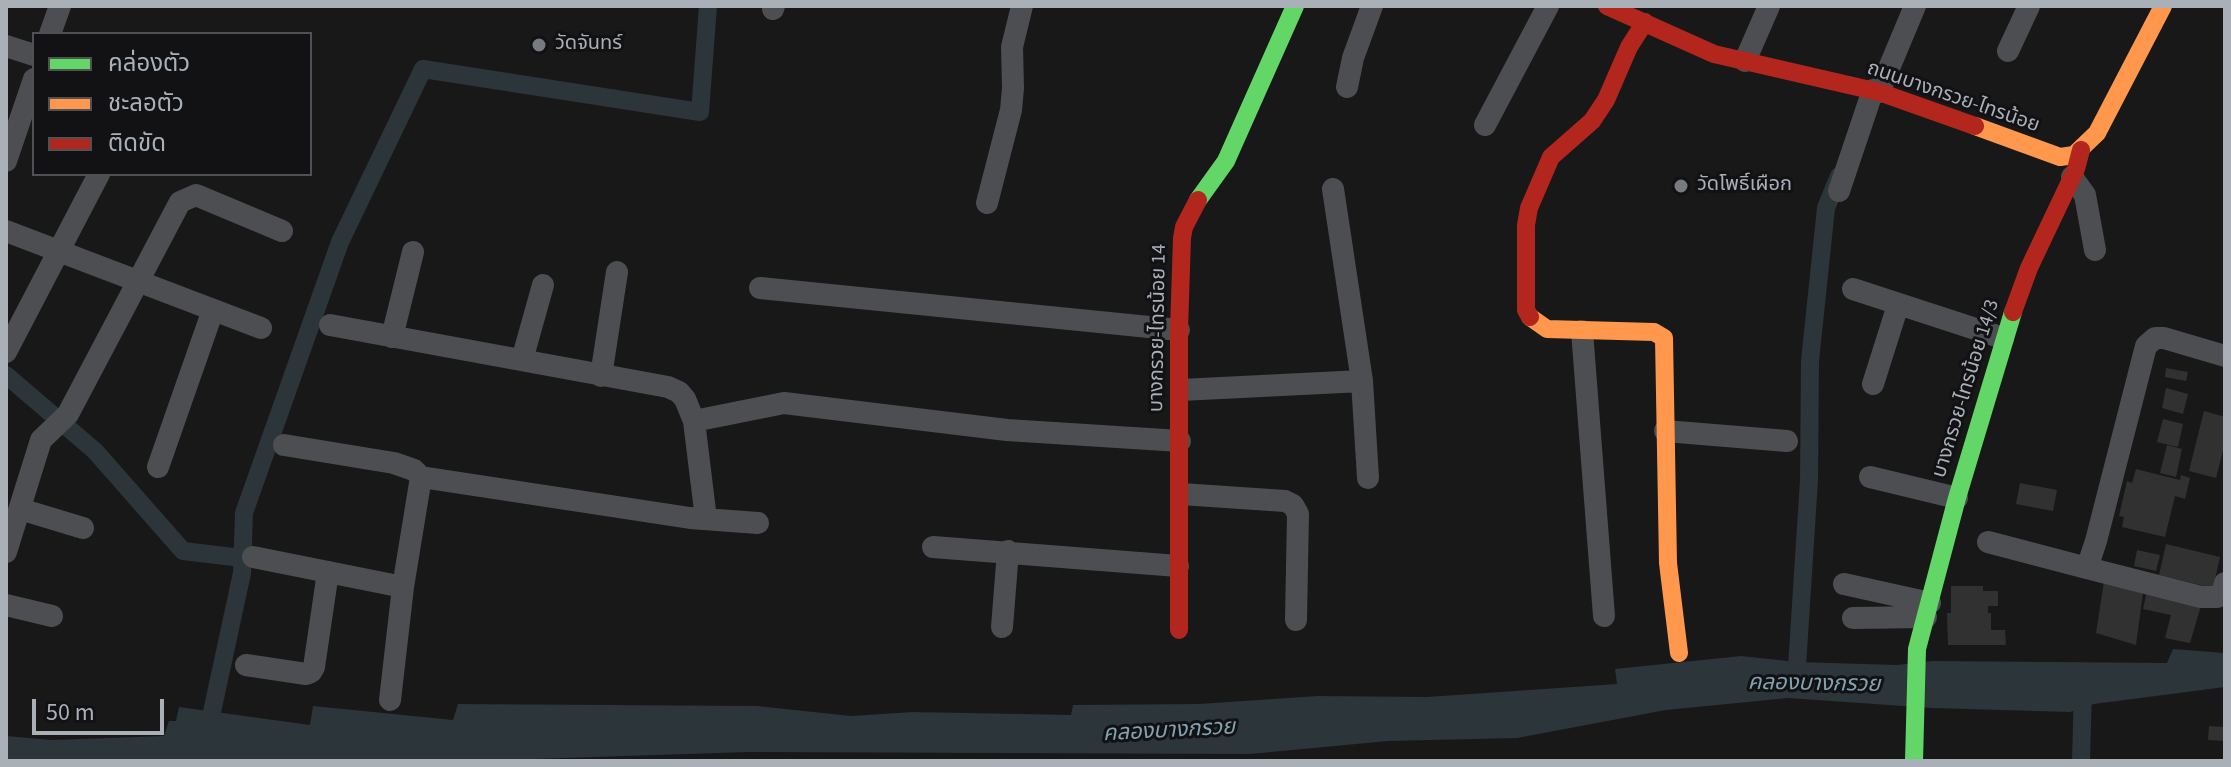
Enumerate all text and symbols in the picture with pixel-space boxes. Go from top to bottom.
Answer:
legend [32,32,312,176]
place label: วัดจันทร์ [555,33,622,57]
marker: วัดจันทร์ [530,36,548,54]
text: คล่องตัว [108,46,190,81]
street label: ถนนบางกรวย-ไทรน้อย [1864,57,2042,139]
text: ชะลอตัว [108,86,184,121]
text: ติดขัด [108,126,166,161]
place label: วัดโพธิ์เผือก [1697,174,1792,198]
marker: วัดโพธิ์เผือก [1672,177,1690,195]
street label: บางกรวย-ไทรน้อย 14 [1146,244,1172,412]
street label: บางกรวย-ไทรน้อย 14/3 [1928,297,2006,481]
water label: คลองบางกรวย [1748,671,1880,699]
scale bar [36,683,168,733]
text: 50 m [46,695,95,730]
water label: คลองบางกรวย [1102,715,1236,749]

